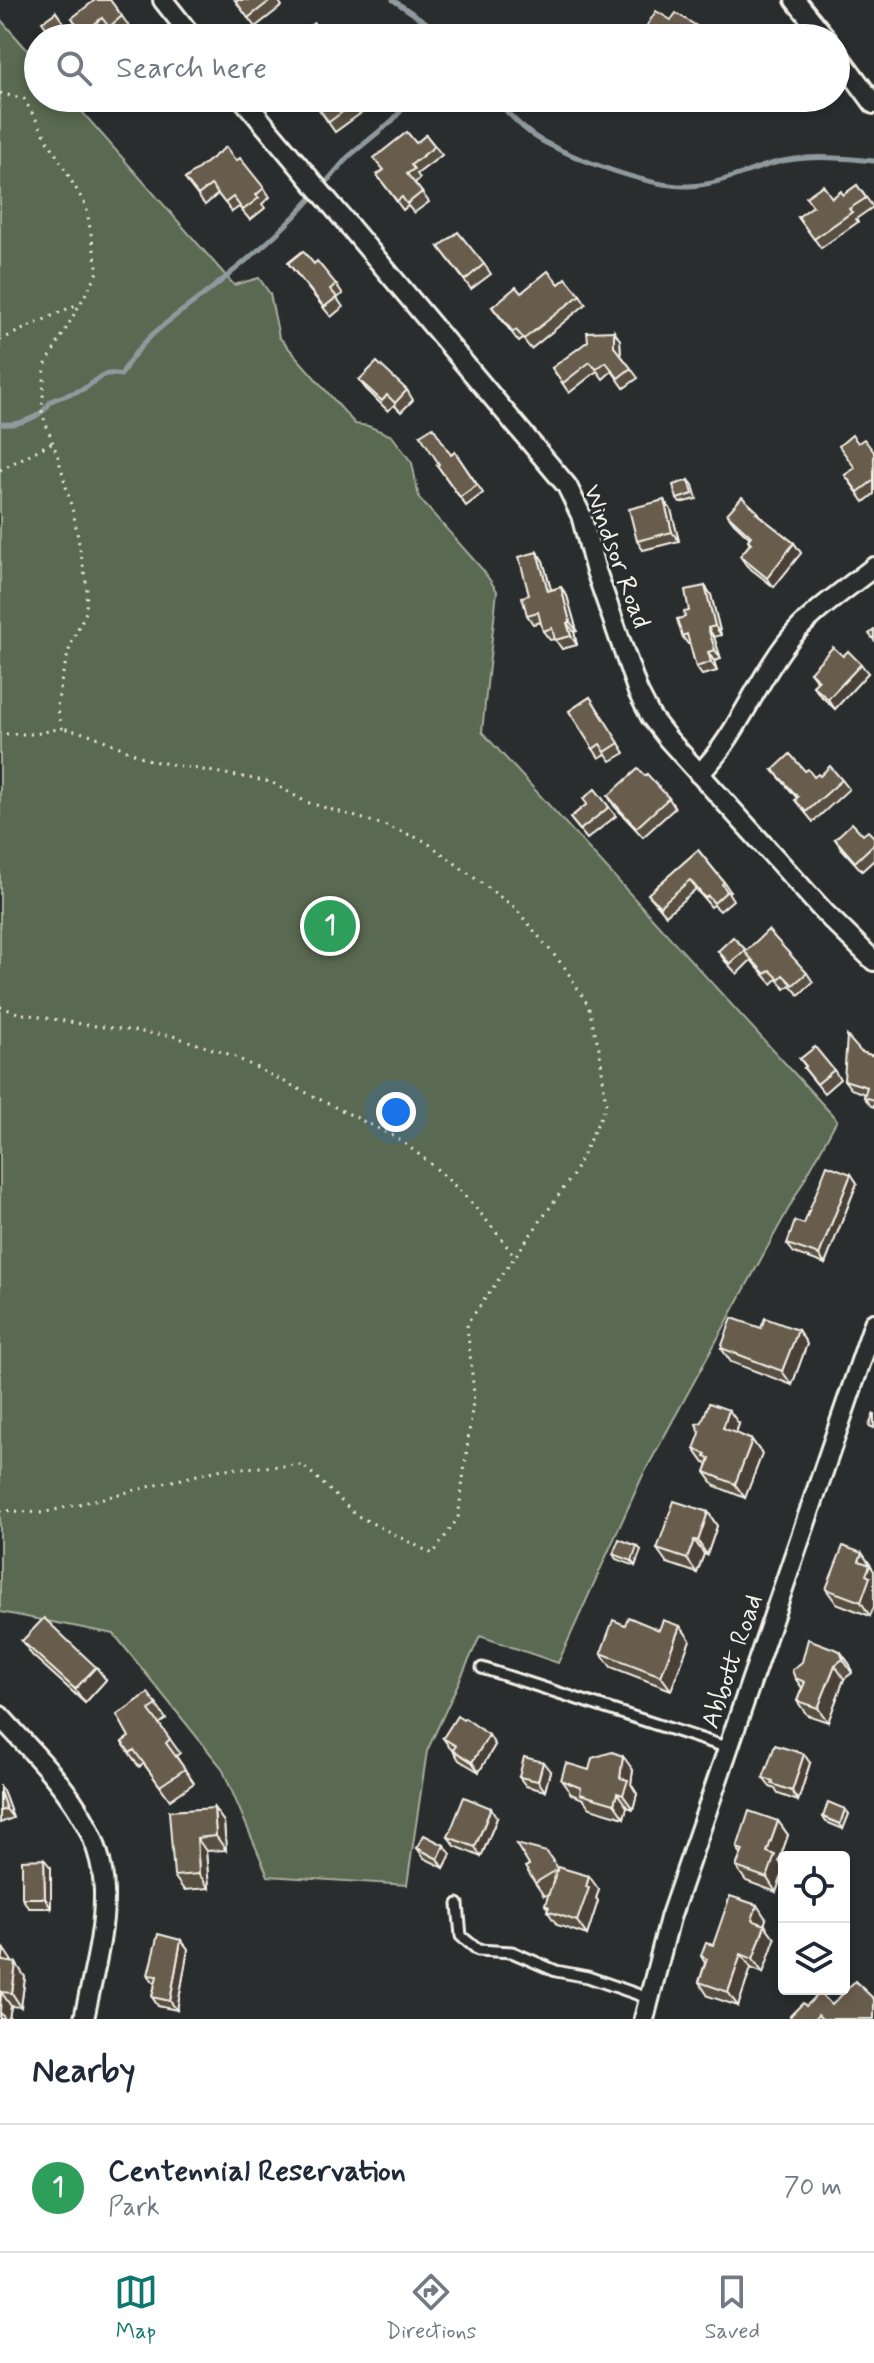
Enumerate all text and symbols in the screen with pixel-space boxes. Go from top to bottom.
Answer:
search box [24,24,850,112]
icon: search [52,46,96,90]
text: Search here [116,49,267,88]
street label: Windsor Road [574,480,658,633]
pin: 1 [304,896,356,956]
your location [376,1092,416,1132]
street label: Abbott Road [694,1590,772,1733]
map controls [778,1851,850,1995]
button: locate [778,1851,850,1923]
button: layers [778,1923,850,1995]
text: Nearby [32,2049,136,2094]
text: Centennial Reservation [108,2152,406,2191]
text: 1 [52,2171,64,2205]
text: 70 m [784,2171,842,2205]
text: Park [108,2191,160,2225]
tab: Map [114,2270,158,2346]
tab: Directions [386,2270,476,2346]
tab: Saved [704,2270,760,2346]

